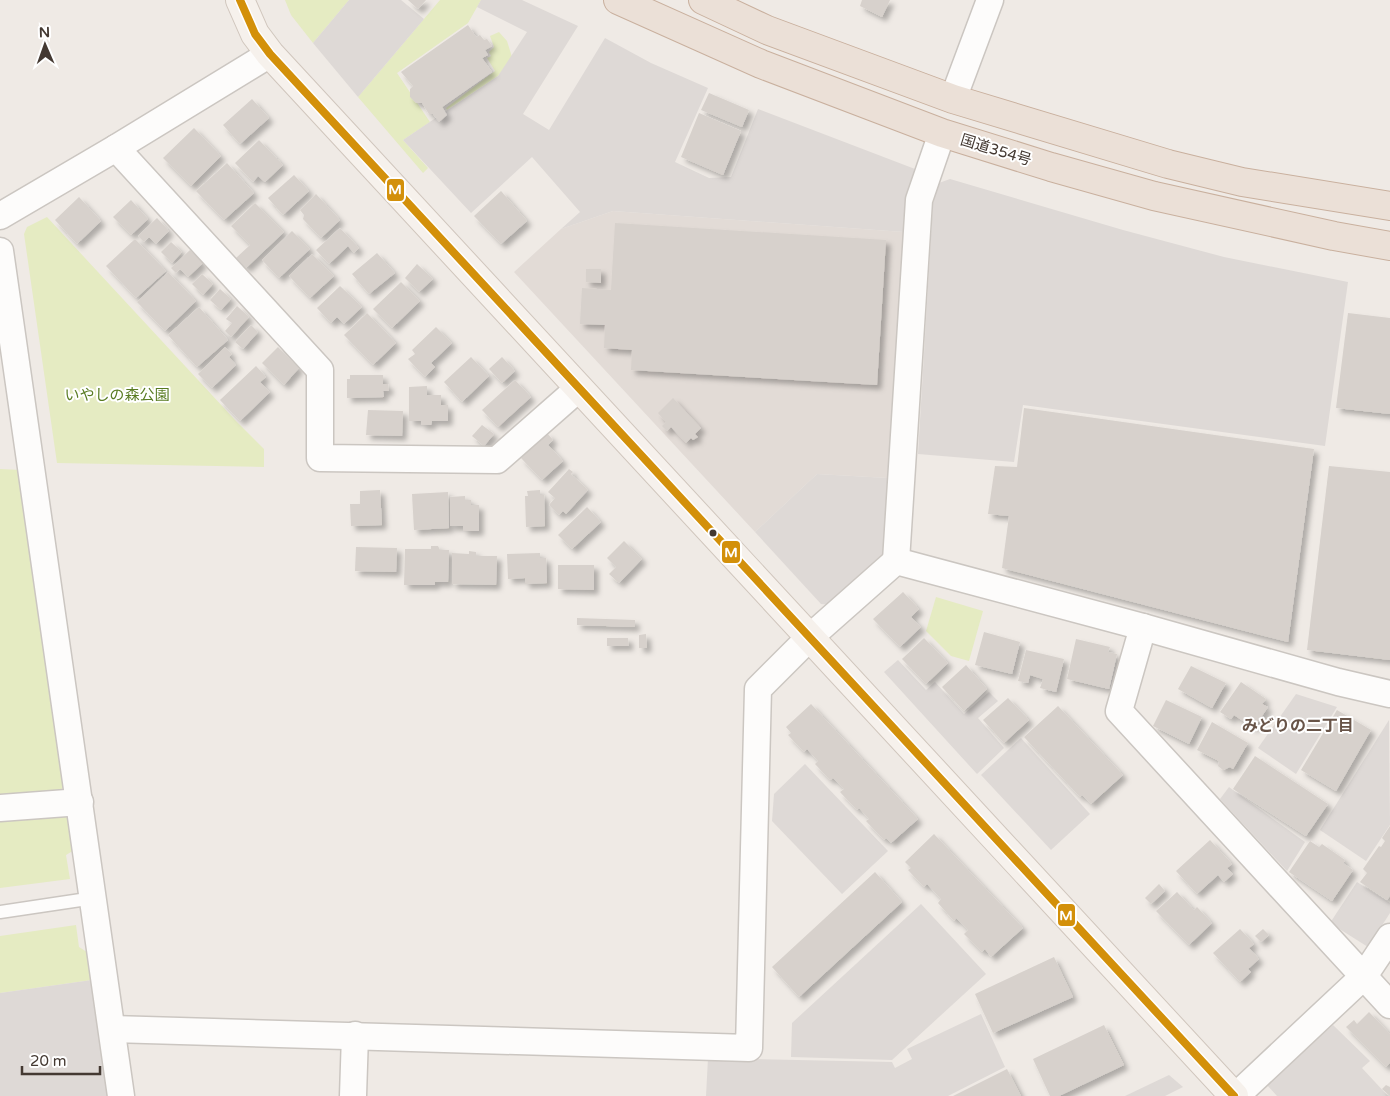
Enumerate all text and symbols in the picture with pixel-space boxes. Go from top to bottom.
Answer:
north arrow [20,20,70,70]
text: N [39,24,50,41]
street label: 国道354号 [958,131,1034,169]
line badge: M [386,178,405,202]
text: M [388,181,402,198]
park label: いやしの森公園 [64,386,170,404]
unlabelled marker [708,528,718,538]
line badge: M [721,540,741,564]
text: M [724,544,738,561]
district label: みどりの二丁目 [1242,716,1354,736]
line badge: M [1057,903,1076,927]
text: M [1059,907,1073,924]
scale bar [22,1044,100,1076]
text: 20 m [30,1052,67,1070]

